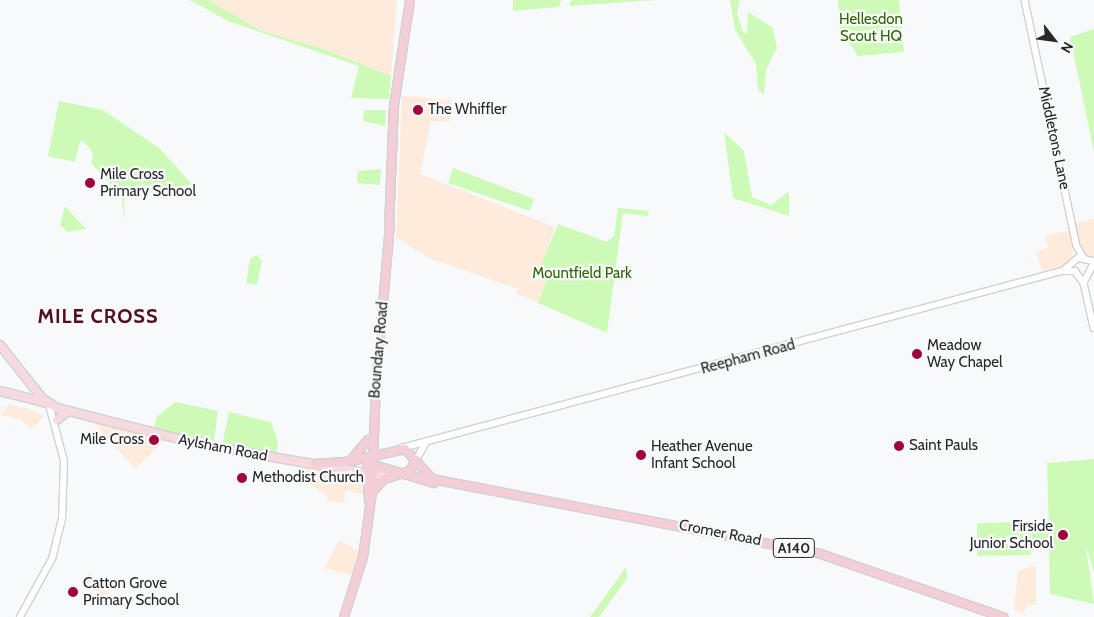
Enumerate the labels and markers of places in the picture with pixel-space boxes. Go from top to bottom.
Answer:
place label: The Whiffler [428,101,506,119]
marker: The Whiffler [412,104,424,116]
place label: Mile Cross Primary School [100,165,196,200]
marker: Mile Cross Primary School [84,177,96,189]
place label: Meadow Way Chapel [927,336,1003,371]
marker: Meadow Way Chapel [911,348,923,360]
place label: Mile Cross [80,431,144,449]
marker: Mile Cross [148,434,160,446]
place label: Heather Avenue Infant School [651,437,753,472]
place label: Saint Pauls [909,437,978,455]
marker: Saint Pauls [893,440,905,452]
marker: Heather Avenue Infant School [635,449,647,461]
place label: Methodist Church [252,469,364,487]
marker: Methodist Church [236,472,248,484]
place label: Firside Junior School [970,517,1053,552]
marker: Firside Junior School [1057,529,1069,541]
place label: Catton Grove Primary School [83,574,179,609]
marker: Catton Grove Primary School [67,586,79,598]

